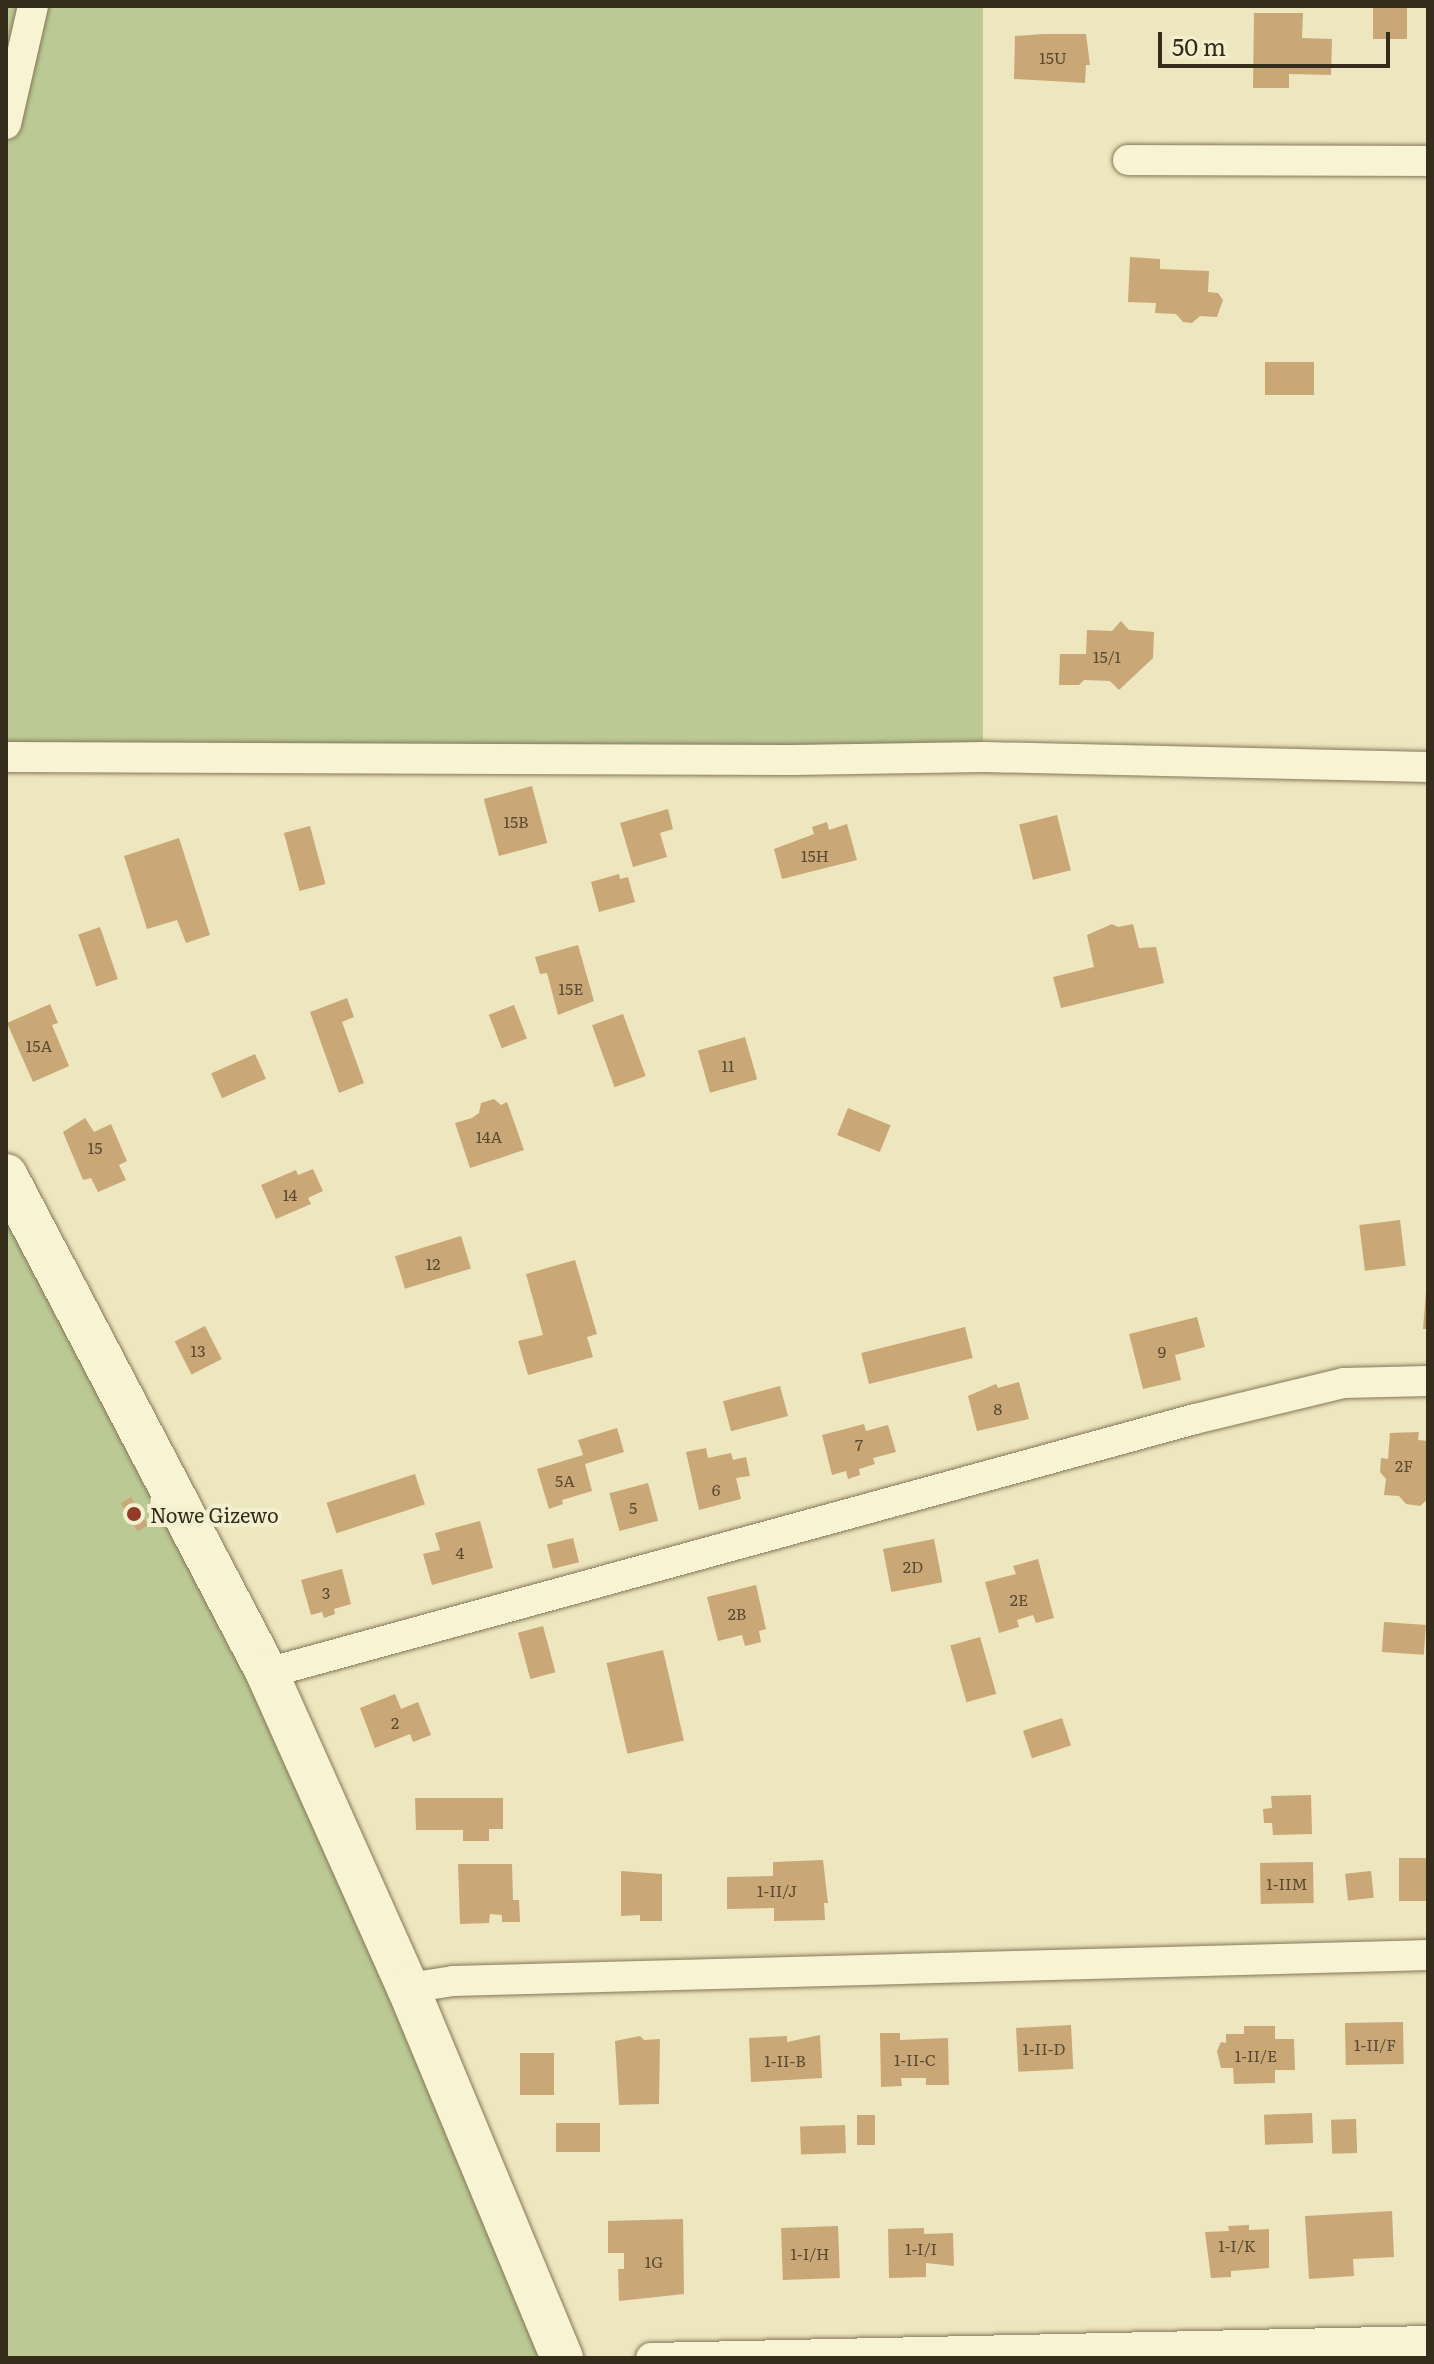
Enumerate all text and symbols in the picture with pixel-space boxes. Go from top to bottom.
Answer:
scale bar [1162,16,1394,66]
text: 50 m [1172,28,1226,63]
house number: 15U [1039,47,1067,67]
house number: 15/1 [1093,646,1121,666]
house number: 15B [503,811,529,831]
house number: 15H [801,845,829,865]
house number: 15E [559,978,583,998]
house number: 15A [26,1035,52,1055]
house number: 11 [721,1055,735,1075]
house number: 14A [476,1126,502,1146]
house number: 15 [88,1137,102,1157]
house number: 14 [283,1184,297,1204]
house number: 12 [426,1253,440,1273]
house number: 13 [190,1340,206,1360]
house number: 9 [1158,1341,1166,1361]
house number: 8 [994,1398,1002,1418]
house number: 7 [855,1434,863,1454]
house number: 2F [1395,1455,1413,1475]
house number: 5A [555,1470,575,1490]
house number: 6 [712,1479,720,1499]
house number: 5 [629,1497,637,1517]
place label: Nowe Gizewo [150,1502,279,1526]
marker: Nowe Gizewo [125,1505,143,1523]
house number: 4 [456,1542,464,1562]
house number: 2D [903,1556,923,1576]
house number: 3 [322,1582,330,1602]
house number: 2E [1010,1589,1028,1609]
house number: 2B [728,1603,746,1623]
house number: 2 [391,1712,399,1732]
house number: 1-IIM [1266,1873,1308,1893]
house number: 1-II/J [757,1880,797,1900]
house number: 1-II/F [1354,2034,1396,2054]
house number: 1-II-D [1022,2038,1066,2058]
house number: 1-II/E [1235,2045,1277,2065]
house number: 1-II-C [894,2049,936,2069]
house number: 1-II-B [764,2050,806,2070]
house number: 1-I/K [1218,2235,1256,2255]
house number: 1-I/I [905,2238,937,2258]
house number: 1-I/H [791,2243,829,2263]
house number: 1G [645,2251,663,2271]

